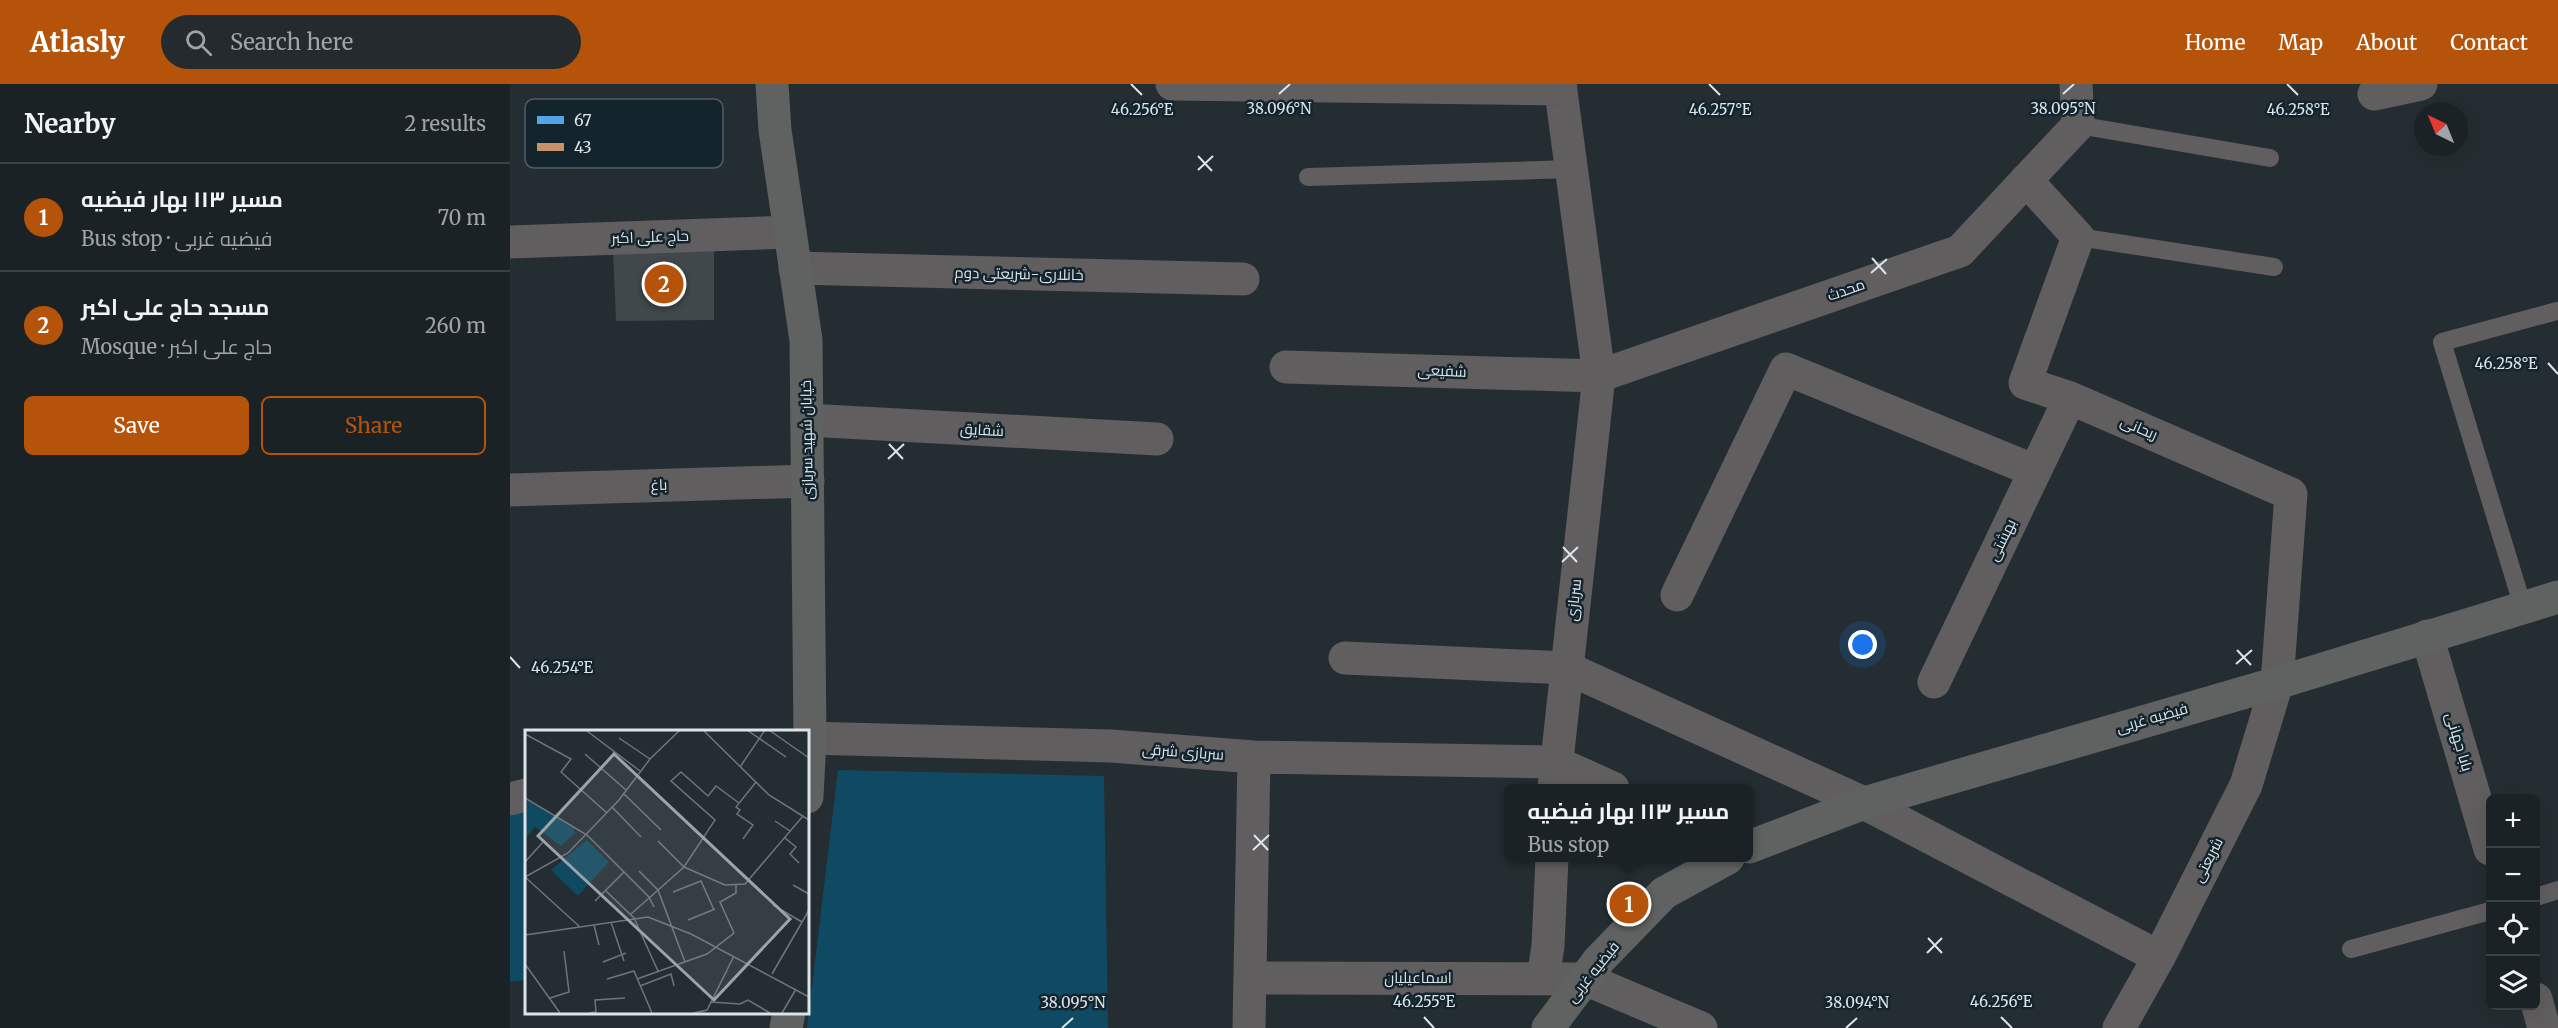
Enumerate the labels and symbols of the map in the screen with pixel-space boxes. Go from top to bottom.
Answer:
legend [525,99,723,168]
text: 38.096°N [1246,99,1312,118]
text: 38.095°N [2030,99,2096,118]
text: 46.256°E [1111,100,1174,119]
text: 46.257°E [1689,100,1752,119]
text: 46.258°E [2266,100,2330,119]
north arrow [2414,102,2468,156]
text: 67 [574,110,592,130]
text: 43 [574,137,592,157]
street label: حاج علی اکبر [610,226,689,249]
pin: 2 [644,262,684,306]
street label: خانلاری-شریعتی دوم [954,263,1084,285]
street label: محدث [1825,274,1867,305]
text: 46.258°E [2474,354,2538,373]
street label: شفیعی [1417,360,1467,382]
street label: خیابان شهید سربازی [796,380,818,500]
street label: ریحانی [2117,411,2161,445]
street label: شقایق [960,419,1004,441]
street label: باغ [650,475,668,496]
street label: بهشتی [1983,516,2021,564]
street label: سربازی [1562,578,1586,622]
your location [1848,630,1877,659]
text: 46.254°E [531,658,593,677]
street label: فیضیه غربی [2114,698,2190,738]
street label: بابا جهانی [2441,710,2477,774]
inset map [525,730,808,1013]
street label: سربازی شرقی [1141,739,1225,765]
street label: شریعتی [2188,834,2228,886]
pin: 1 [1610,882,1648,926]
street label: فیضیه غربی [1562,937,1624,1007]
street label: اسماعیلیان [1384,968,1452,988]
text: 46.255°E [1393,992,1456,1011]
text: 46.256°E [1970,992,2033,1011]
text: 38.095°N [1040,993,1106,1012]
text: 38.094°N [1825,993,1890,1012]

